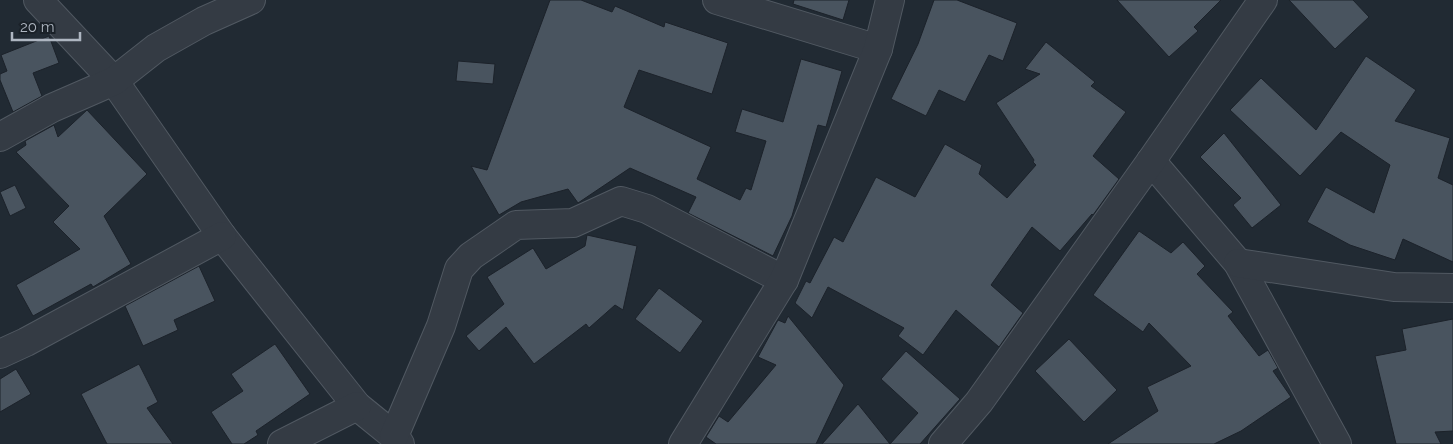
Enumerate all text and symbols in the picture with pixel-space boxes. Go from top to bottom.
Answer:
scale bar [12,10,80,42]
text: 20 m [20,18,55,36]

